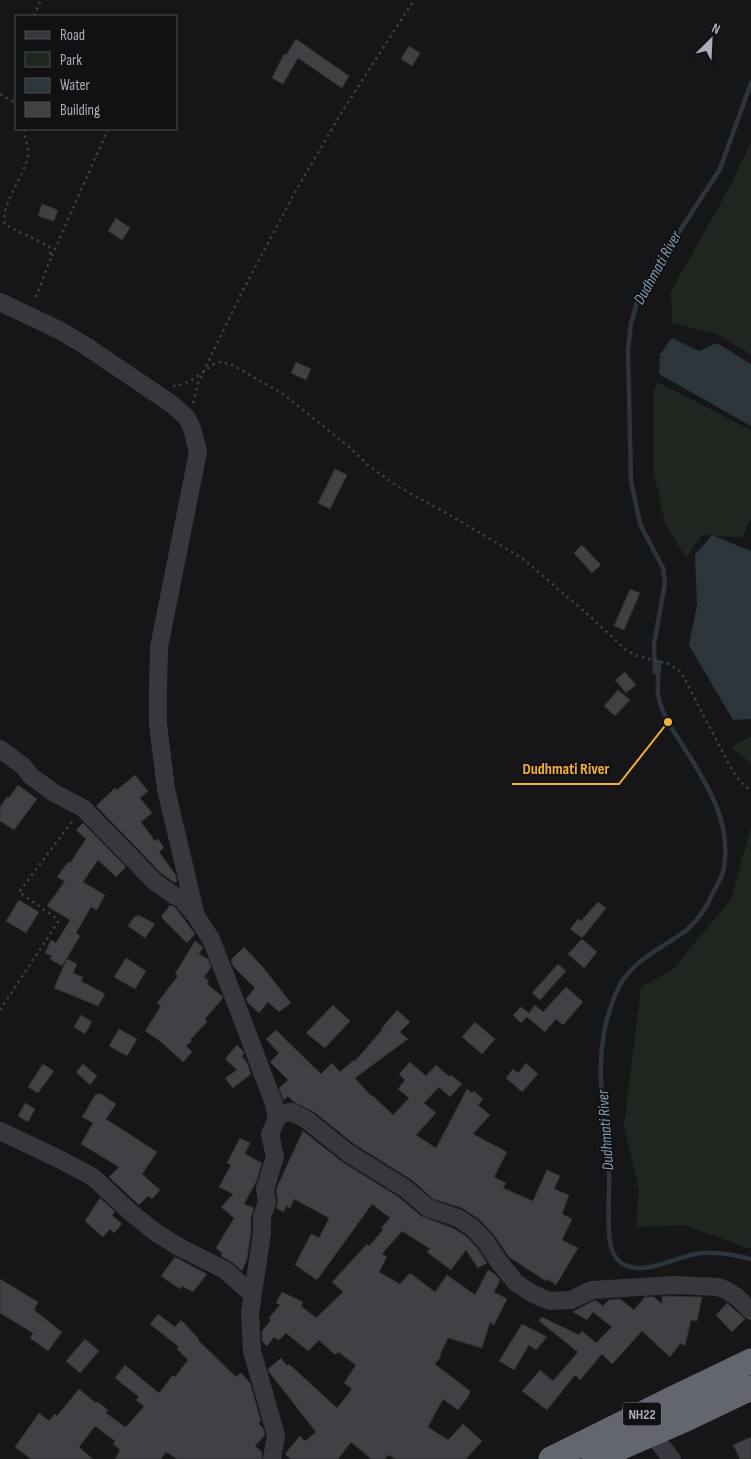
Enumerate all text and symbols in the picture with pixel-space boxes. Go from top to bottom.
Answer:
legend [15,15,178,130]
north arrow [686,15,736,65]
text: N [709,19,723,38]
text: Road [60,26,85,45]
text: Park [60,51,82,70]
text: Water [60,76,91,95]
text: Building [60,101,100,120]
water label: Dudhmati River [630,228,686,308]
callout: Dudhmati River [512,753,619,784]
text: Dudhmati River [523,760,610,779]
water label: Dudhmati River [594,1088,618,1171]
road number: NH22 [623,1402,661,1426]

